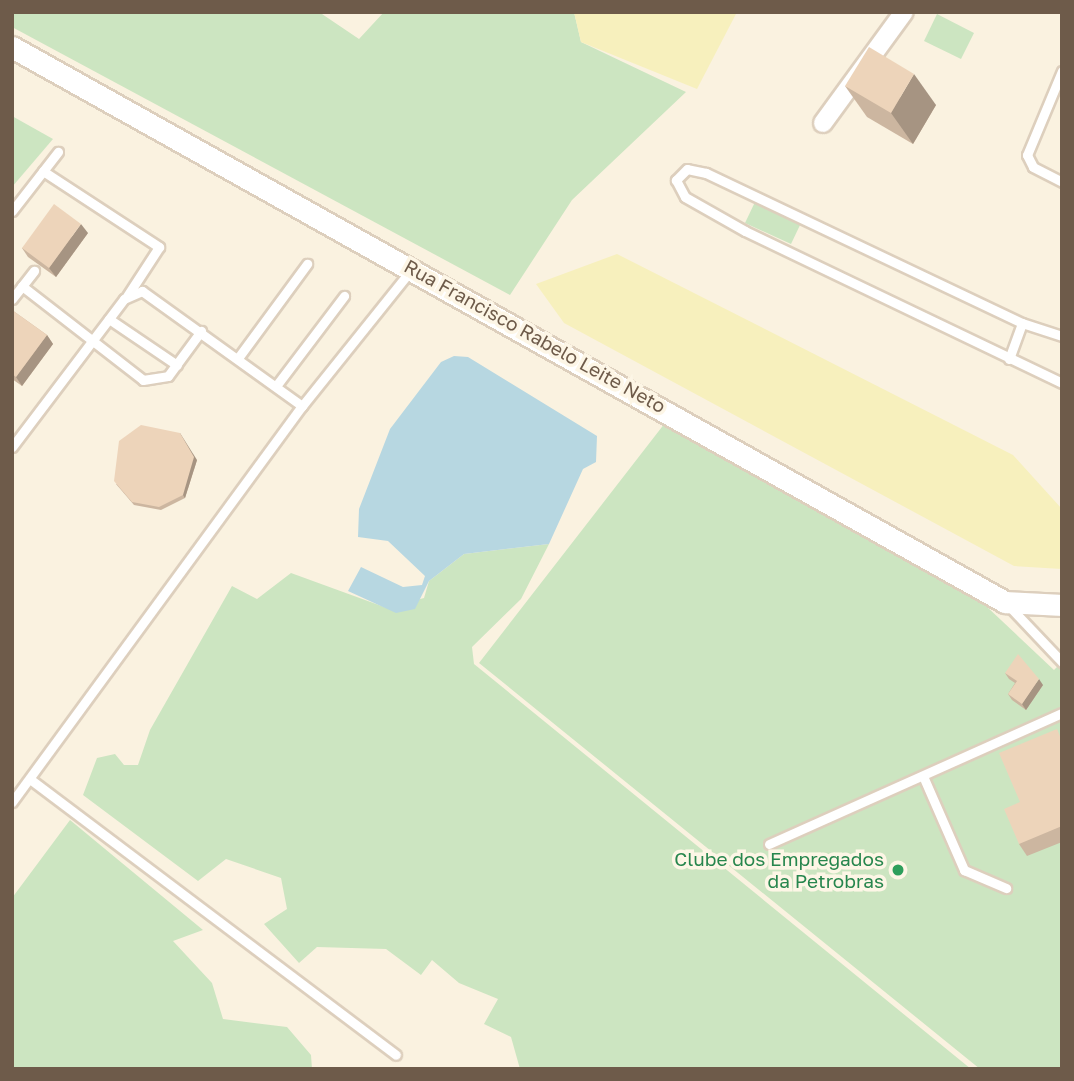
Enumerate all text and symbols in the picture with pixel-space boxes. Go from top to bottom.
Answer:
street label: Rua Francisco Rabelo Leite Neto [400,254,670,418]
place label: Clube dos Empregados da Petrobras [674,848,884,892]
marker: Clube dos Empregados da Petrobras [890,862,906,878]

